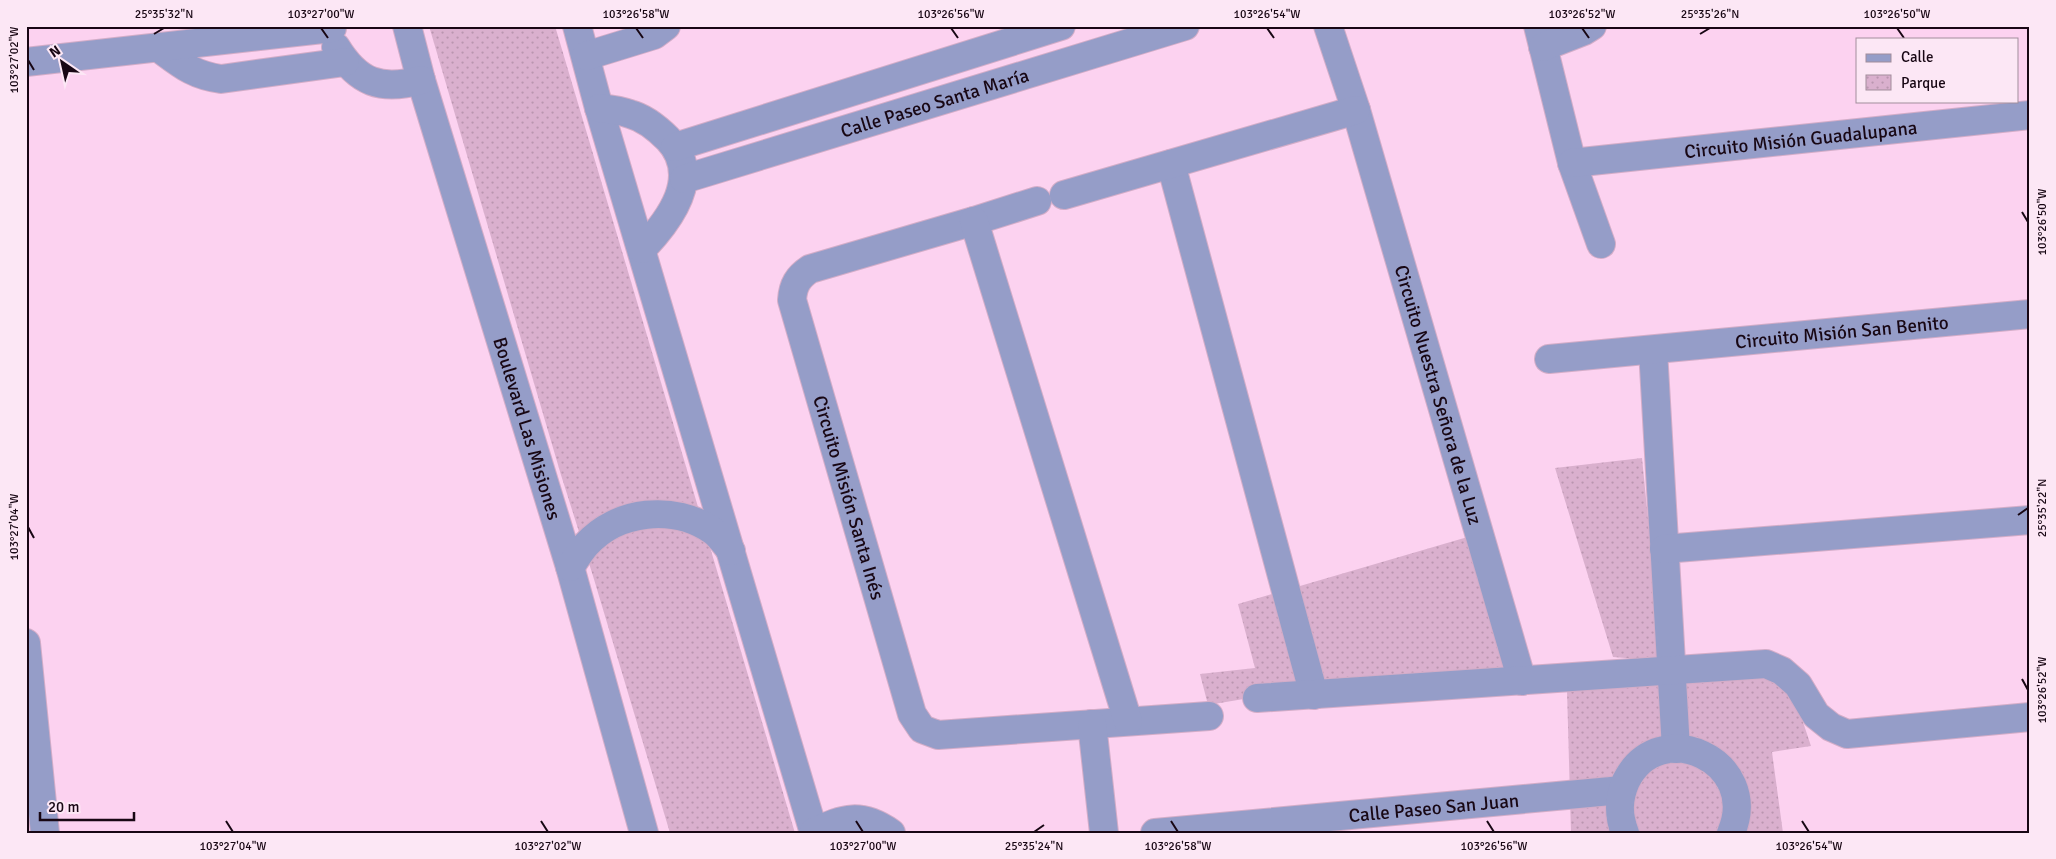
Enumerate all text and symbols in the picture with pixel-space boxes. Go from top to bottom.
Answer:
text: 25°35'32"N [135,7,193,22]
text: 103°27'00"W [287,7,355,22]
text: 103°26'58"W [602,7,670,22]
text: 103°26'56"W [917,7,985,22]
text: 103°26'54"W [1233,7,1301,22]
text: 103°26'52"W [1548,7,1616,22]
text: 25°35'26"N [1681,7,1739,22]
text: 103°26'50"W [1863,7,1931,22]
text: 103°27'02"W [7,26,22,94]
north arrow [38,38,88,88]
legend [1856,38,2018,102]
text: N [46,42,64,61]
text: Calle [1901,48,1934,66]
street label: Calle Paseo Santa María [838,63,1032,143]
text: Parque [1901,74,1946,92]
street label: Circuito Misión Guadalupana [1683,116,1919,164]
text: 103°26'50"W [2035,188,2050,256]
street label: Circuito Nuestra Señora de la Luz [1389,262,1487,528]
street label: Circuito Misión San Benito [1734,311,1950,355]
street label: Boulevard Las Misiones [487,334,566,523]
street label: Circuito Misión Santa Inés [807,393,889,603]
text: 25°35'22"N [2035,479,2050,537]
text: 103°27'04"W [7,493,22,561]
text: 103°26'52"W [2035,656,2050,724]
scale bar [40,789,134,821]
street label: Calle Paseo San Juan [1348,789,1520,828]
text: 20 m [48,798,79,816]
text: 103°27'04"W [199,839,267,854]
text: 103°27'02"W [514,839,582,854]
text: 103°27'00"W [829,839,897,854]
text: 25°35'24"N [1005,839,1063,854]
text: 103°26'58"W [1144,839,1212,854]
text: 103°26'56"W [1460,839,1528,854]
text: 103°26'54"W [1775,839,1843,854]

